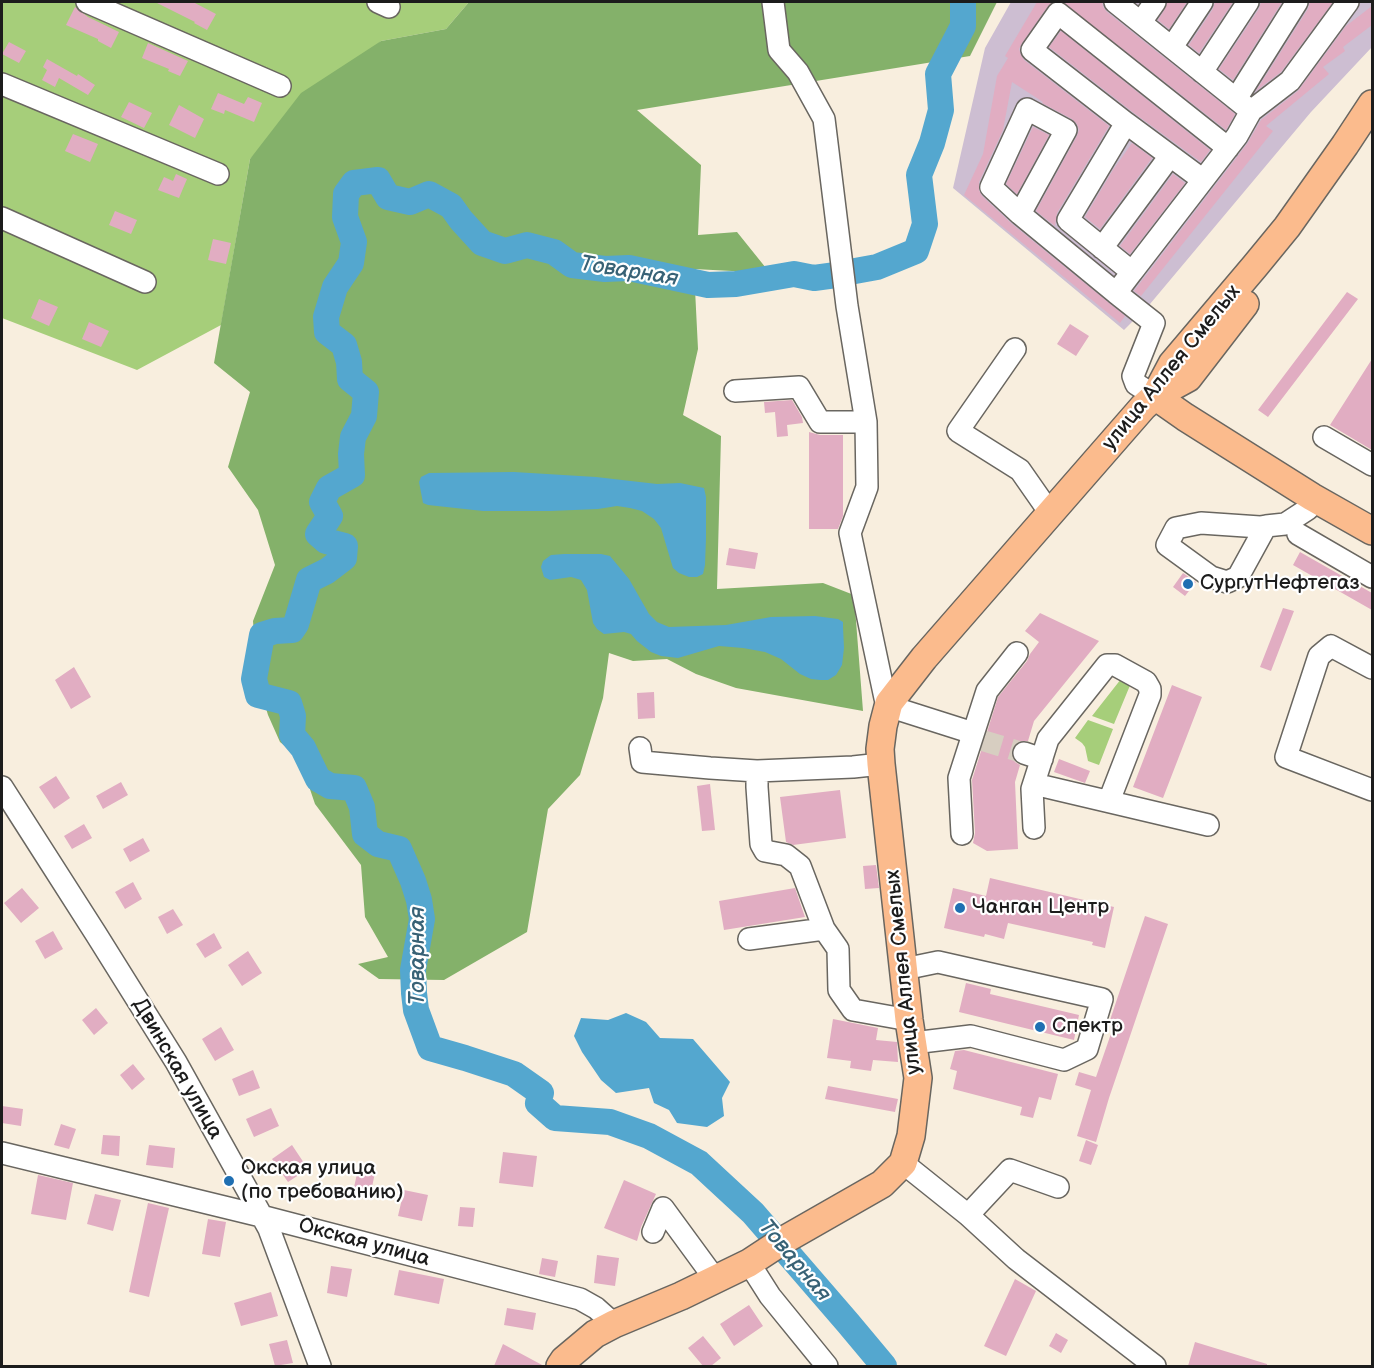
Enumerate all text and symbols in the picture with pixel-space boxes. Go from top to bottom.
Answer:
water label: Товарная [578,251,680,293]
street label: улица Аллея Смелых [1097,280,1247,456]
place label: СургутНефтегаз [1200,571,1359,597]
marker: СургутНефтегаз [1181,577,1195,591]
street label: улица Аллея Смелых [881,868,927,1076]
place label: Чанган Центр [972,895,1109,921]
marker: Чанган Центр [953,901,967,915]
water label: Товарная [405,907,431,1005]
street label: Двинская улица [126,994,228,1144]
place label: Спектр [1052,1014,1123,1040]
marker: Спектр [1033,1020,1047,1034]
place label: Окская улица (по требованию) [241,1156,404,1206]
marker: Окская улица (по требованию) [222,1174,236,1188]
street label: Окская улица [296,1213,432,1273]
water label: Товарная [752,1215,836,1307]

